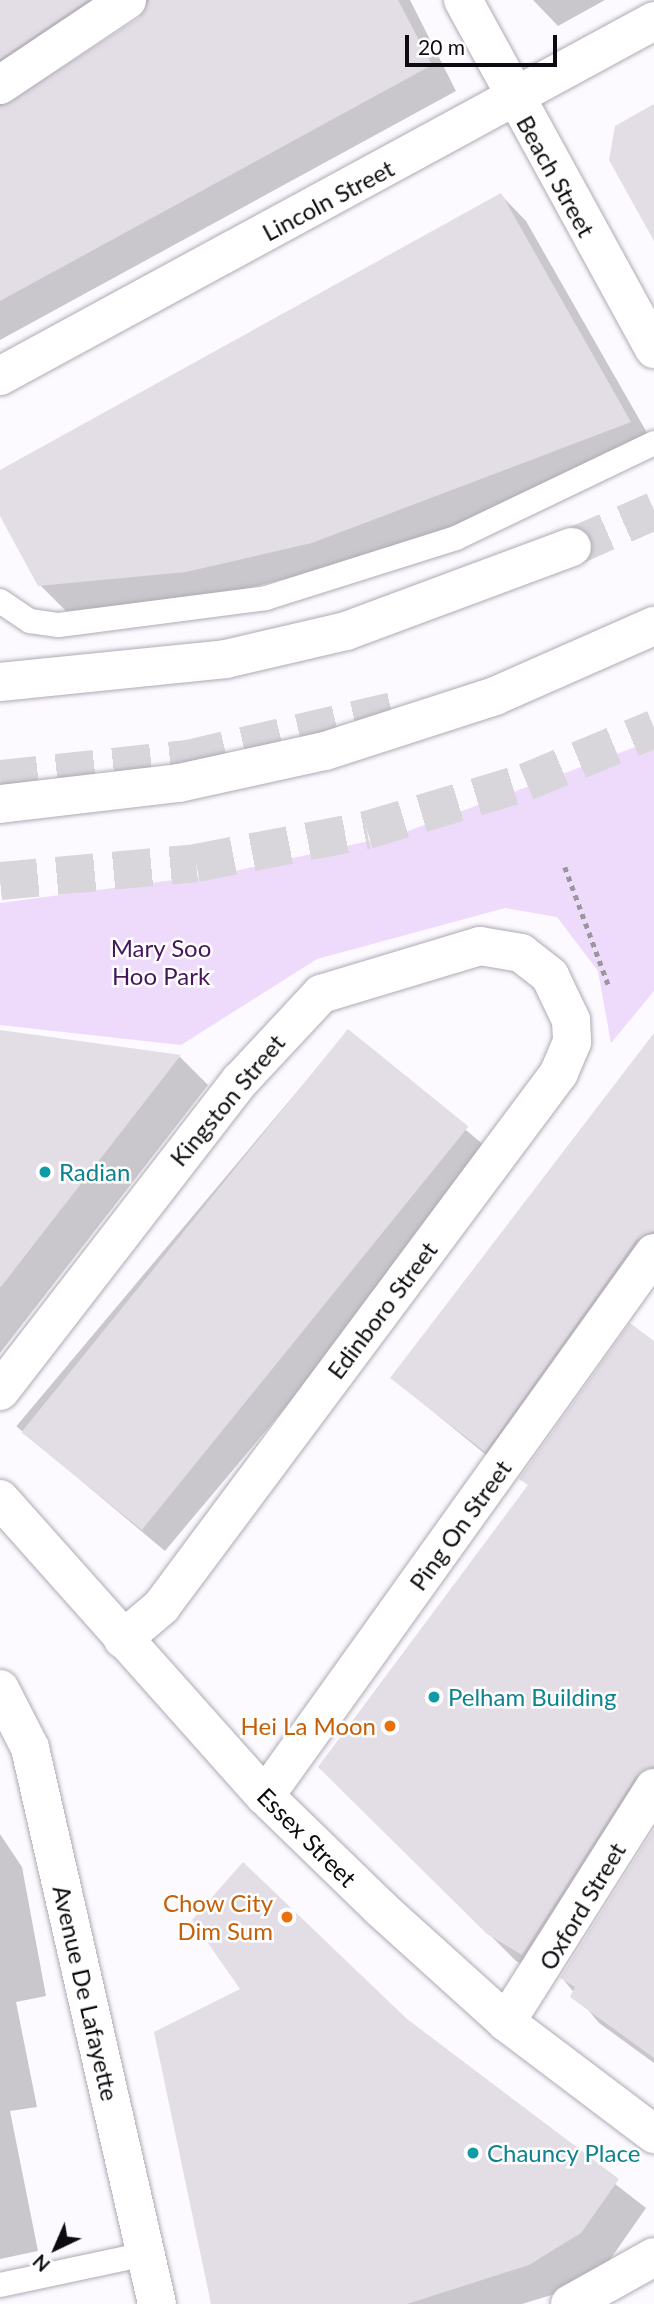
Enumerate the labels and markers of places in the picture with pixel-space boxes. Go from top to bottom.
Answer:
place label: Radian [59,1158,130,1186]
marker: Radian [37,1164,53,1180]
place label: Pelham Building [448,1683,616,1711]
marker: Pelham Building [426,1689,442,1705]
place label: Hei La Moon [241,1712,376,1740]
marker: Hei La Moon [382,1718,398,1734]
place label: Chow City Dim Sum [162,1889,273,1945]
marker: Chow City Dim Sum [279,1909,295,1925]
place label: Chauncy Place [487,2139,641,2167]
marker: Chauncy Place [465,2145,481,2161]

